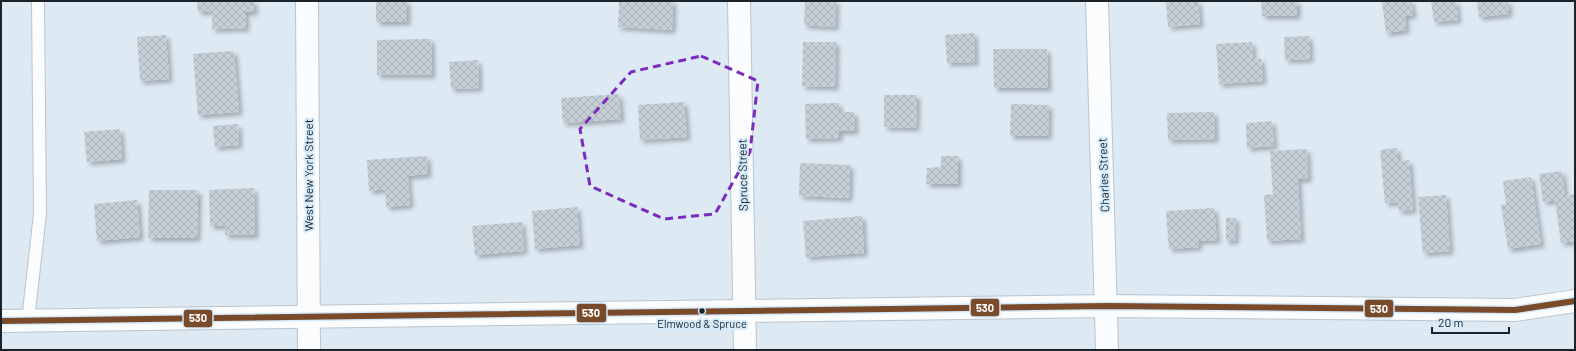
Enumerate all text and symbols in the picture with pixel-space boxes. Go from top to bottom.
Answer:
street label: West New York Street [301,119,315,231]
street label: Charles Street [1095,138,1111,212]
street label: Spruce Street [734,139,750,211]
line badge: 530 [970,298,1000,317]
line badge: 530 [1364,299,1394,318]
text: 530 [976,301,994,314]
text: 530 [1370,302,1388,315]
line badge: 530 [576,303,607,323]
text: 530 [582,306,600,319]
marker: Elmwood & Spruce [697,306,707,316]
line badge: 530 [183,309,213,328]
scale bar [1432,309,1509,335]
text: 530 [189,311,207,324]
text: 20 m [1438,315,1464,329]
place label: Elmwood & Spruce [657,317,747,330]

